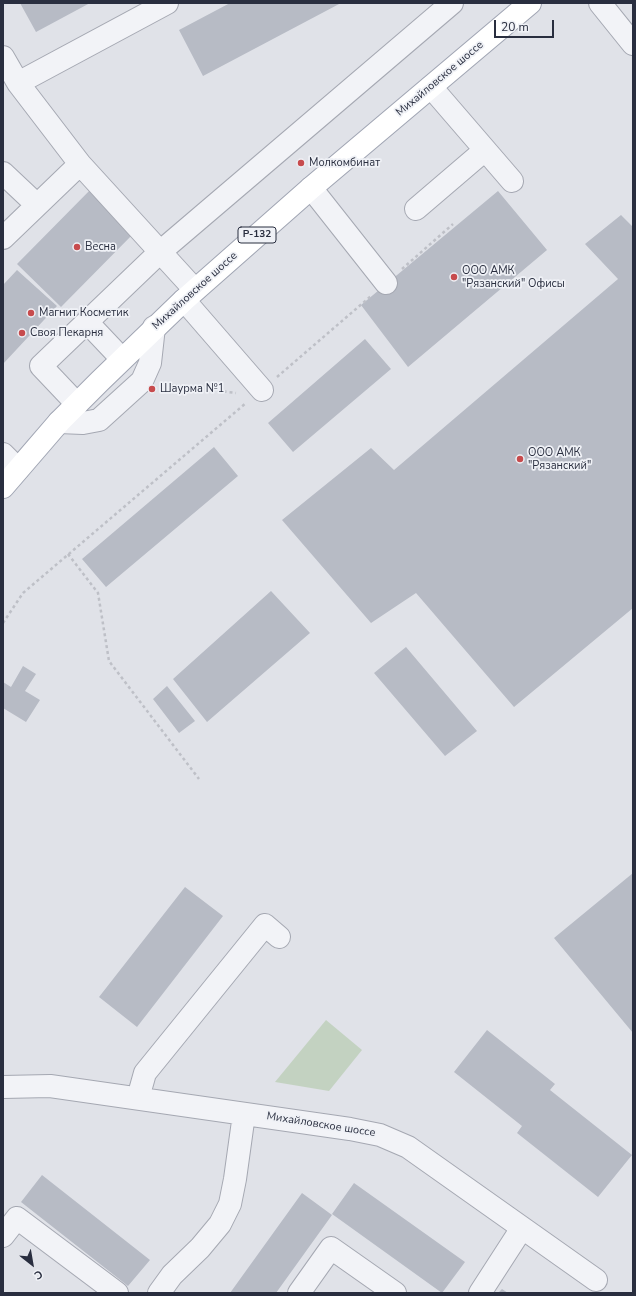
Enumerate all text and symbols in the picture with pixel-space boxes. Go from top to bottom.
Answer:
scale bar [496,12,556,38]
text: 20 m [501,19,529,35]
street label: Михайловское шоссе [394,39,486,119]
place label: Молкомбинат [309,156,380,170]
marker: Молкомбинат [296,158,306,168]
road number: Р-132 [238,227,276,243]
place label: Весна [85,240,116,254]
marker: Весна [72,242,82,252]
street label: Михайловское шоссе [150,249,240,333]
place label: ООО АМК "Рязанский" Офисы [462,264,565,290]
marker: ООО АМК "Рязанский" Офисы [449,272,459,282]
place label: Магнит Косметик [39,306,128,320]
marker: Магнит Косметик [26,308,36,318]
place label: Своя Пекарня [30,326,103,340]
marker: Своя Пекарня [17,328,27,338]
place label: Шаурма №1 [160,382,224,396]
marker: Шаурма №1 [147,384,157,394]
place label: ООО АМК "Рязанский" [528,446,591,472]
marker: ООО АМК "Рязанский" [515,454,525,464]
street label: Михайловское шоссе [266,1110,376,1140]
north arrow [12,1244,52,1284]
text: С [31,1266,46,1283]

